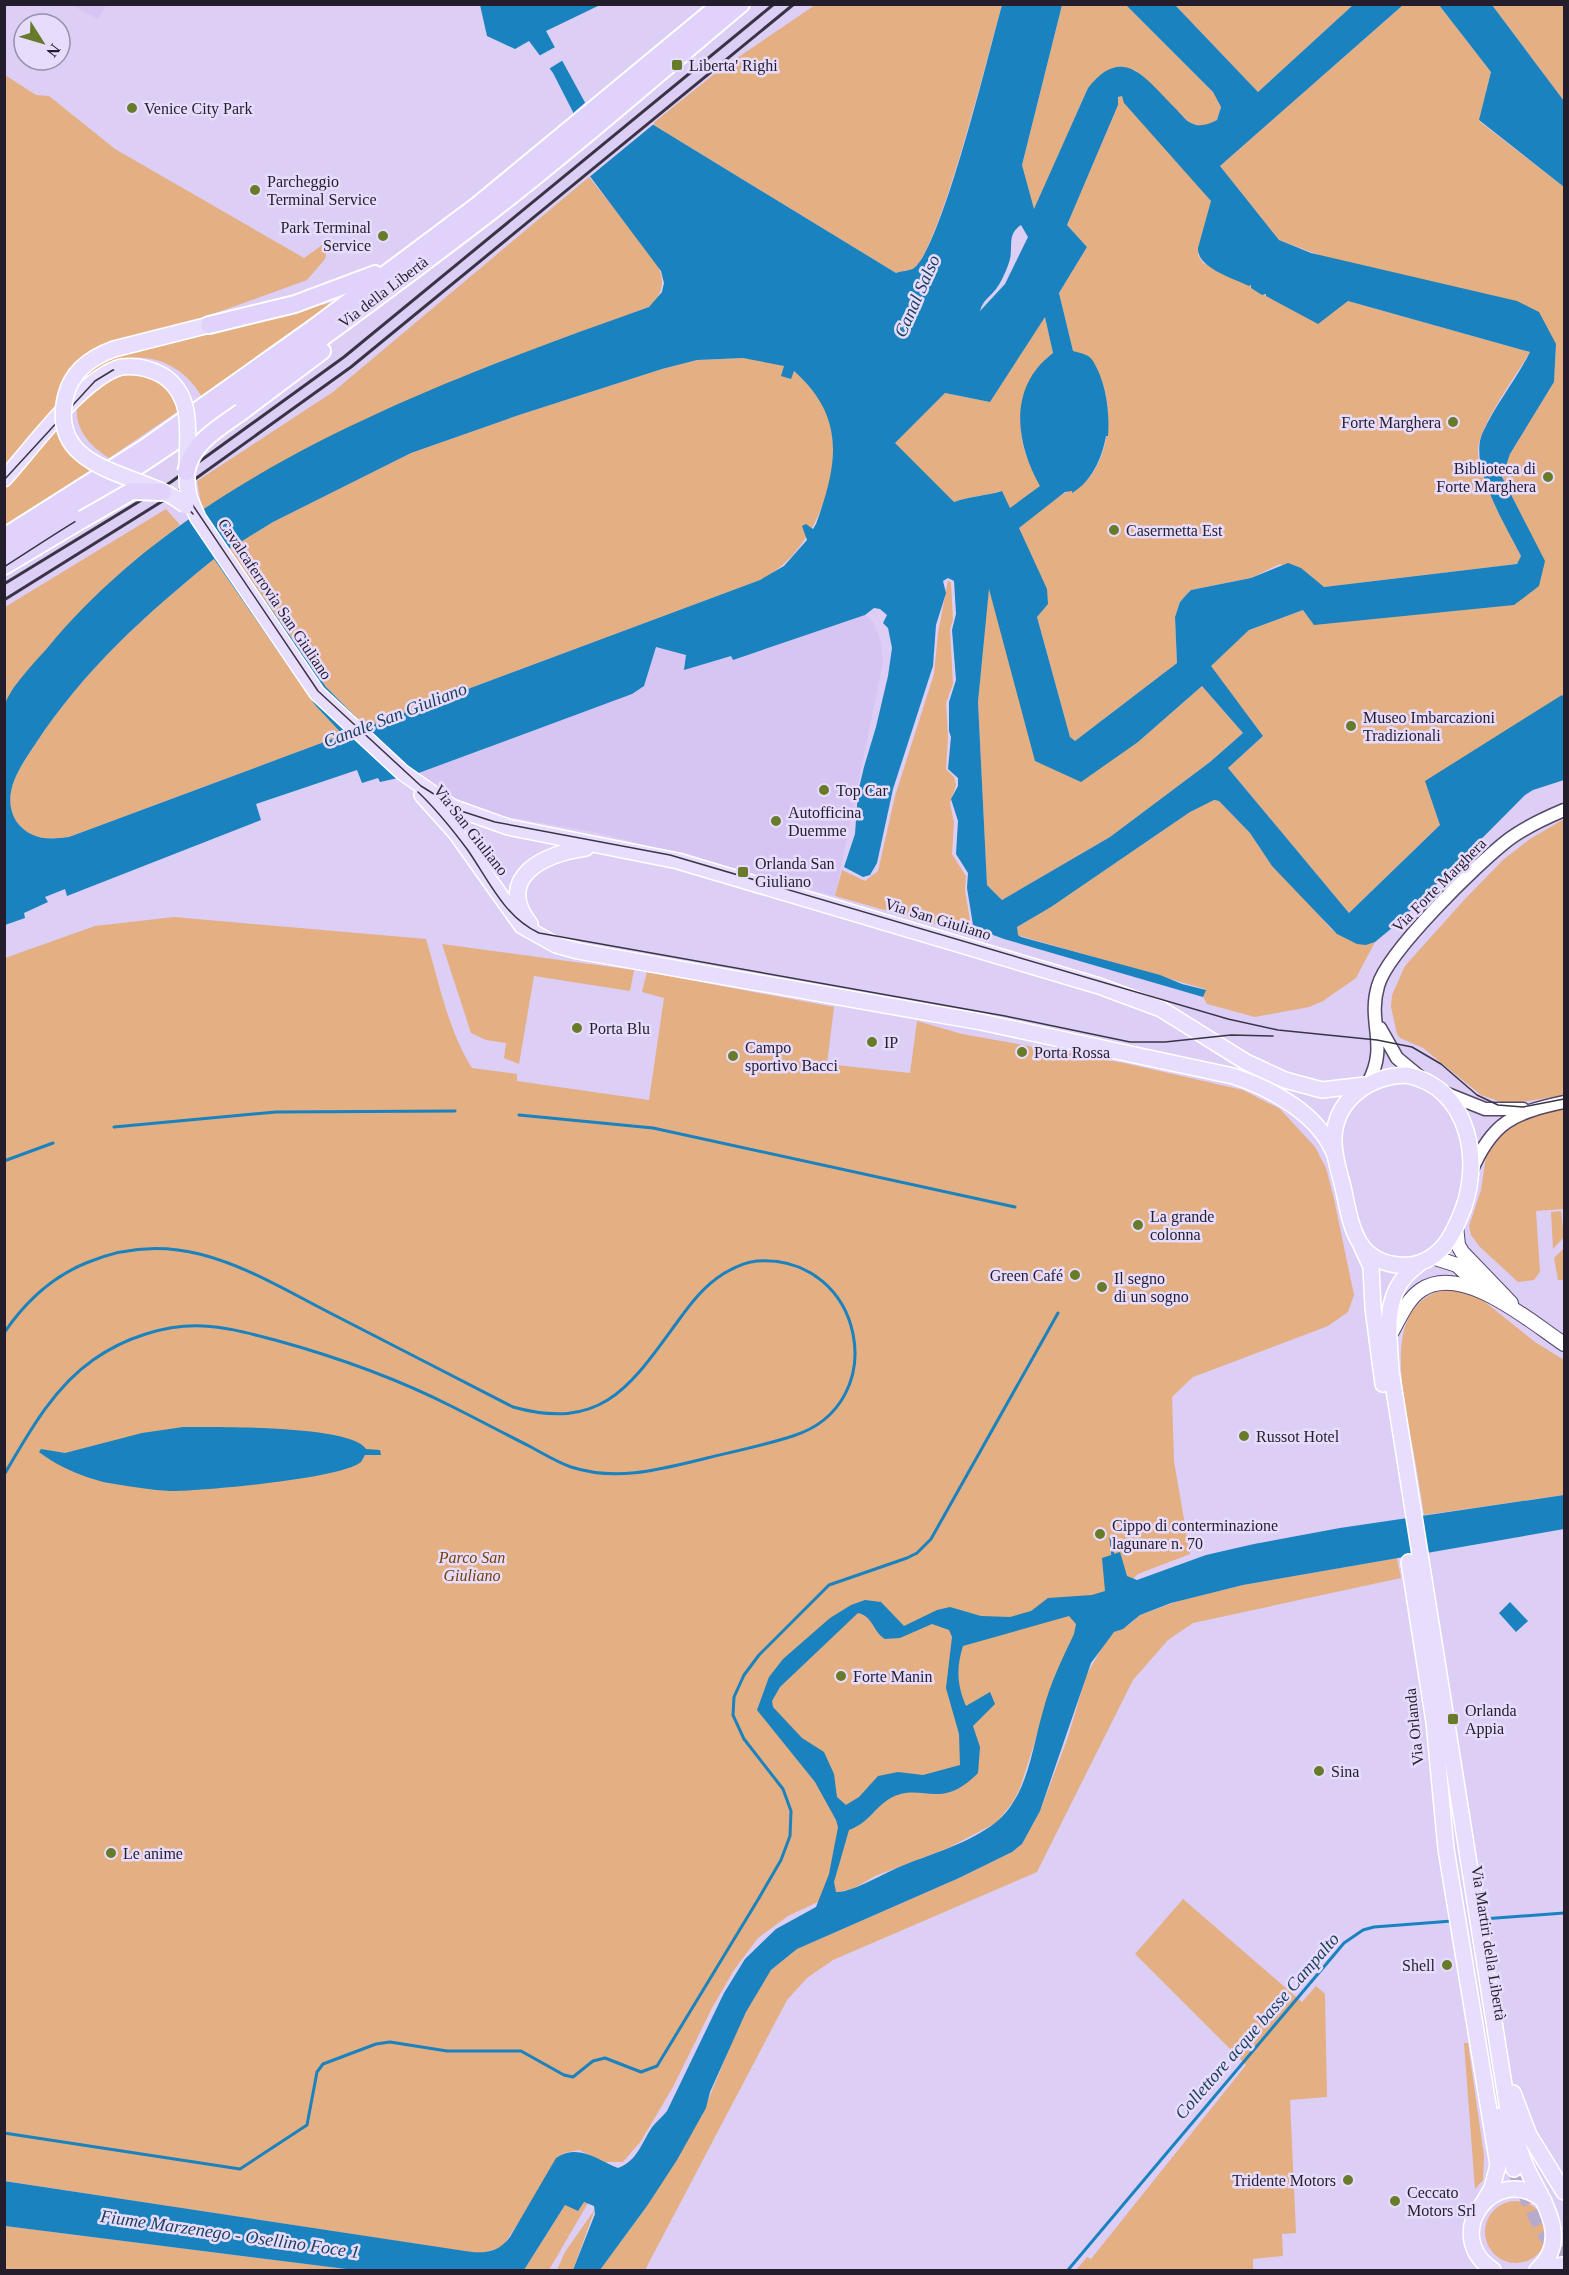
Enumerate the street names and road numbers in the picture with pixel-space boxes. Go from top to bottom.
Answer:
street label: Via della Libertà [335,253,431,331]
street label: Cavalcaferrovia San Giuliano [215,515,335,683]
street label: Via San Giuliano [430,781,512,879]
street label: Via Forte Marghera [1389,835,1490,936]
street label: Via San Giuliano [883,895,993,943]
street label: Via Orlanda [1401,1687,1427,1767]
street label: Via Martiri della Libertà [1468,1864,1510,2022]

